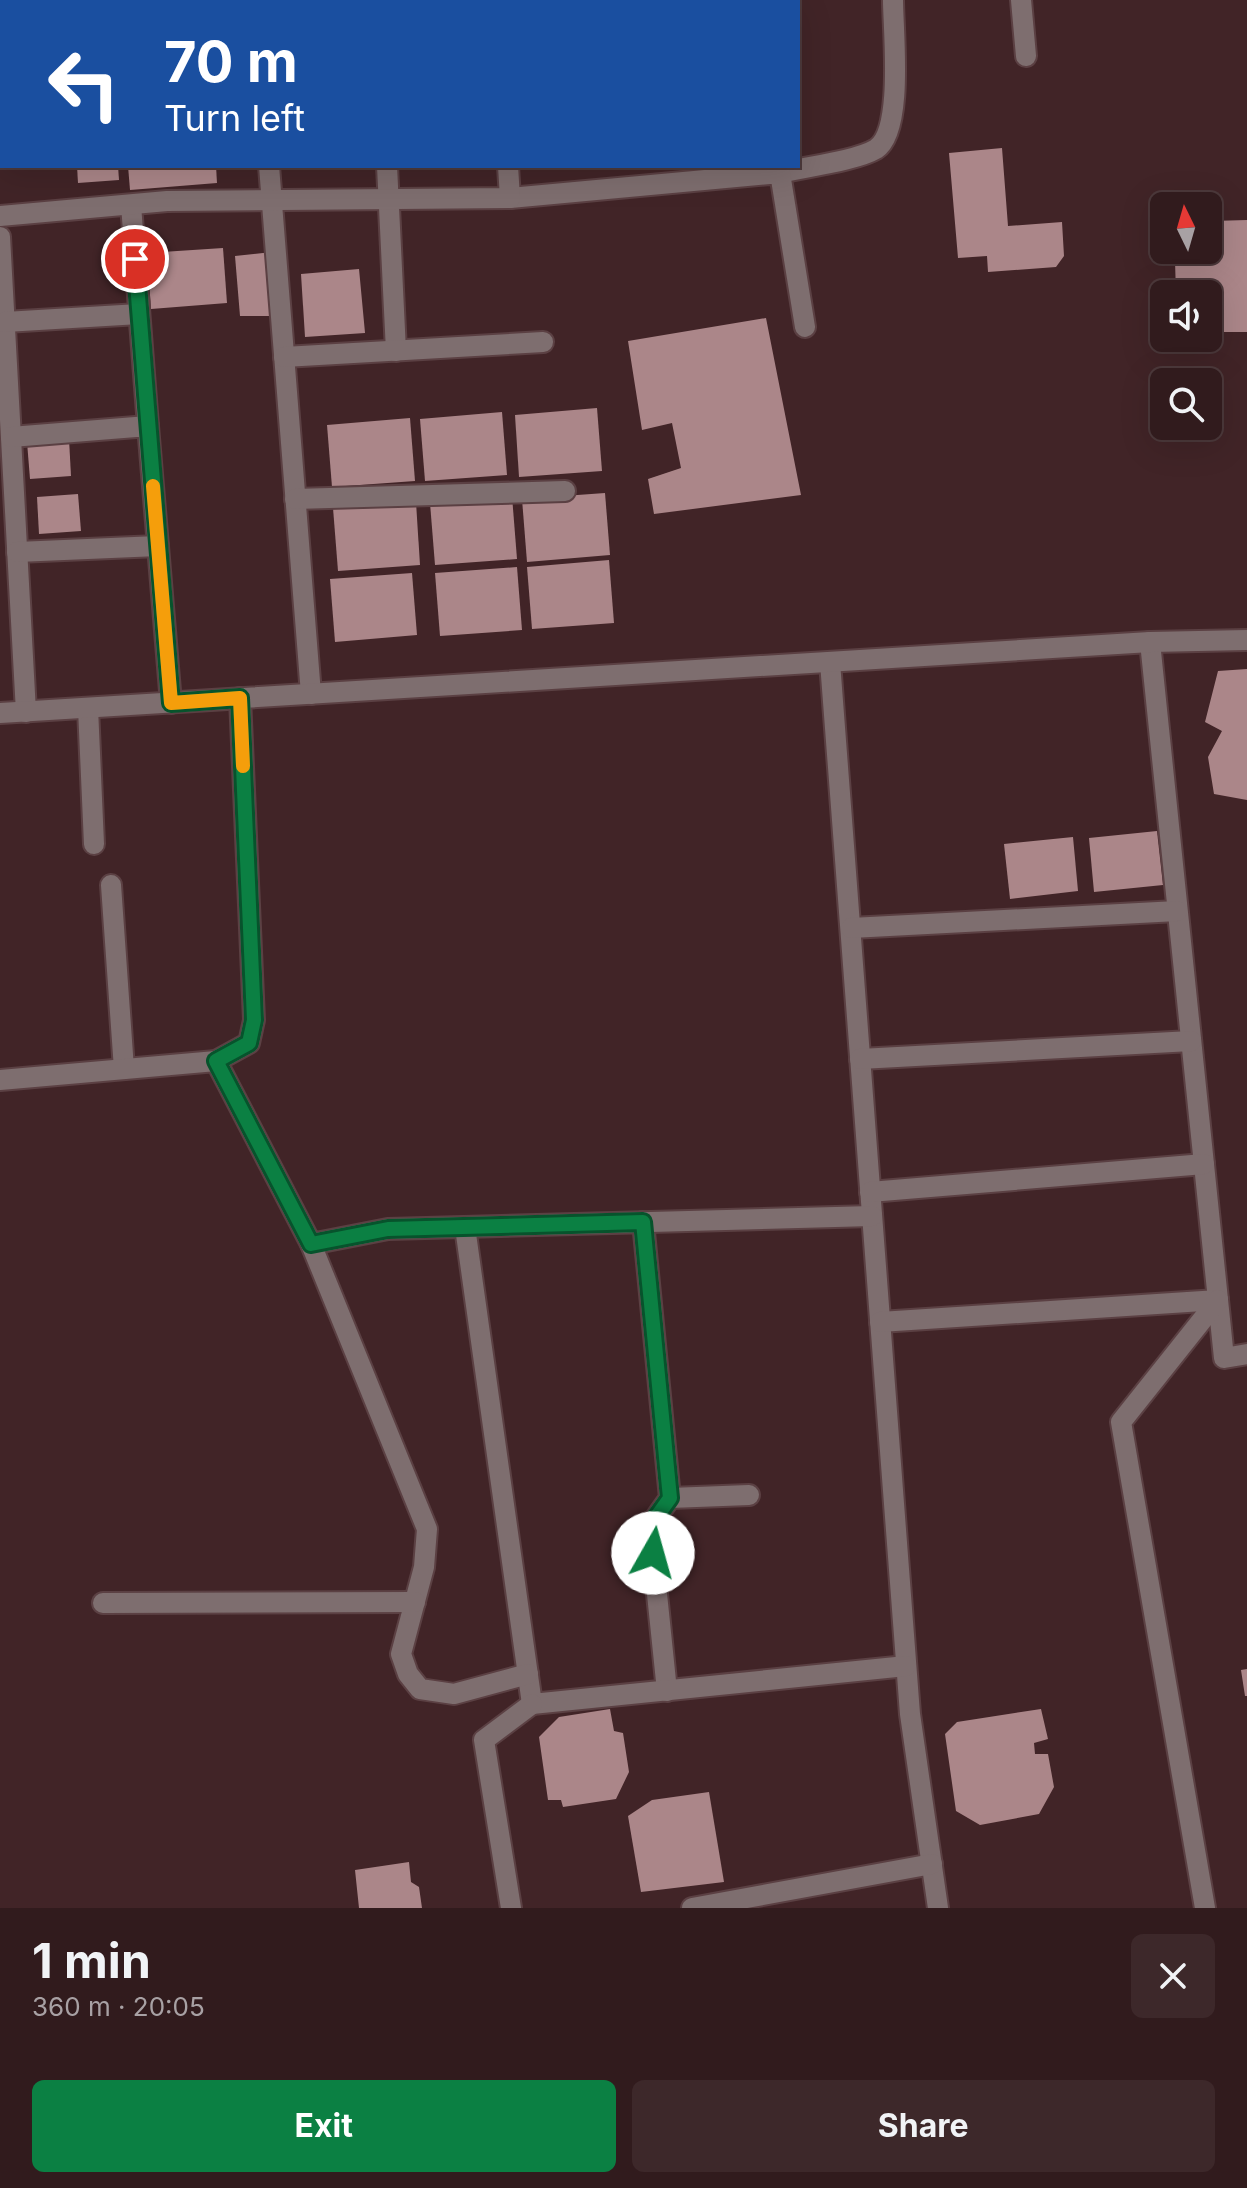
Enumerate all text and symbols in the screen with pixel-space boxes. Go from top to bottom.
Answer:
text: 70 m [164,28,298,96]
icon: left [32,32,136,136]
text: Turn left [164,96,305,140]
north arrow [1150,192,1222,264]
map controls [1150,192,1222,440]
pin [101,225,169,293]
icon: arrive [113,237,157,281]
button: sound [1150,280,1222,352]
button: search [1150,368,1222,440]
position arrow [611,1511,695,1595]
text: 1 min [32,1931,151,1990]
button: close [1131,1934,1215,2018]
text: 360 m · 20:05 [32,1991,205,2022]
button: Exit [32,2080,616,2172]
button: Share [632,2080,1215,2172]

